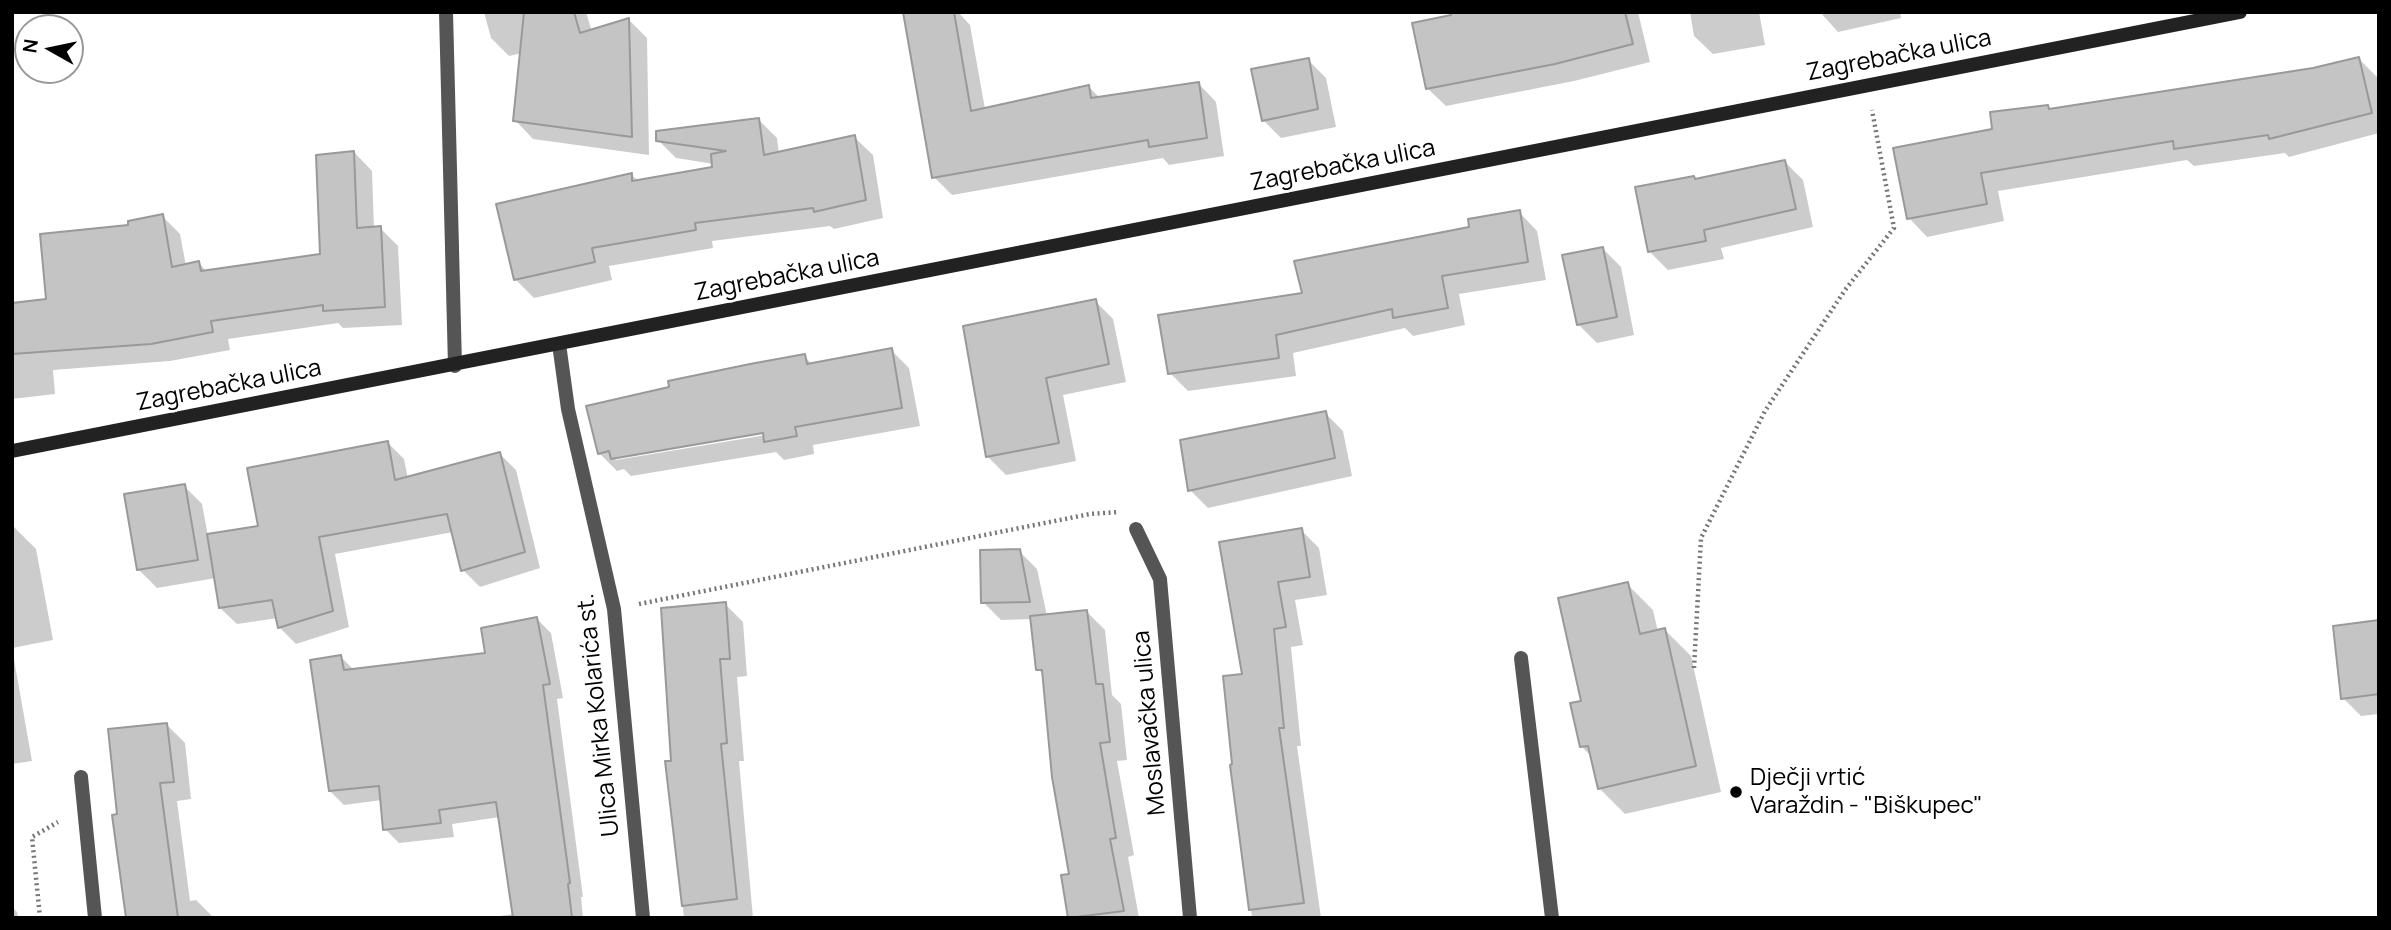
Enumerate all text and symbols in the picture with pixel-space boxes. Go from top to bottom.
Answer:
north arrow [14,14,84,84]
street label: Zagrebačka ulica [1804,24,1994,88]
text: N [16,37,44,55]
street label: Zagrebačka ulica [1248,134,1438,198]
street label: Zagrebačka ulica [692,244,882,308]
street label: Zagrebačka ulica [134,354,324,418]
street label: Ulica Mirka Kolarića st. [572,592,626,838]
street label: Moslavačka ulica [1128,629,1172,817]
place label: Dječji vrtić Varaždin - "Biškupec" [1750,764,1983,820]
marker: Dječji vrtić Varaždin - "Biškupec" [1728,784,1744,800]

